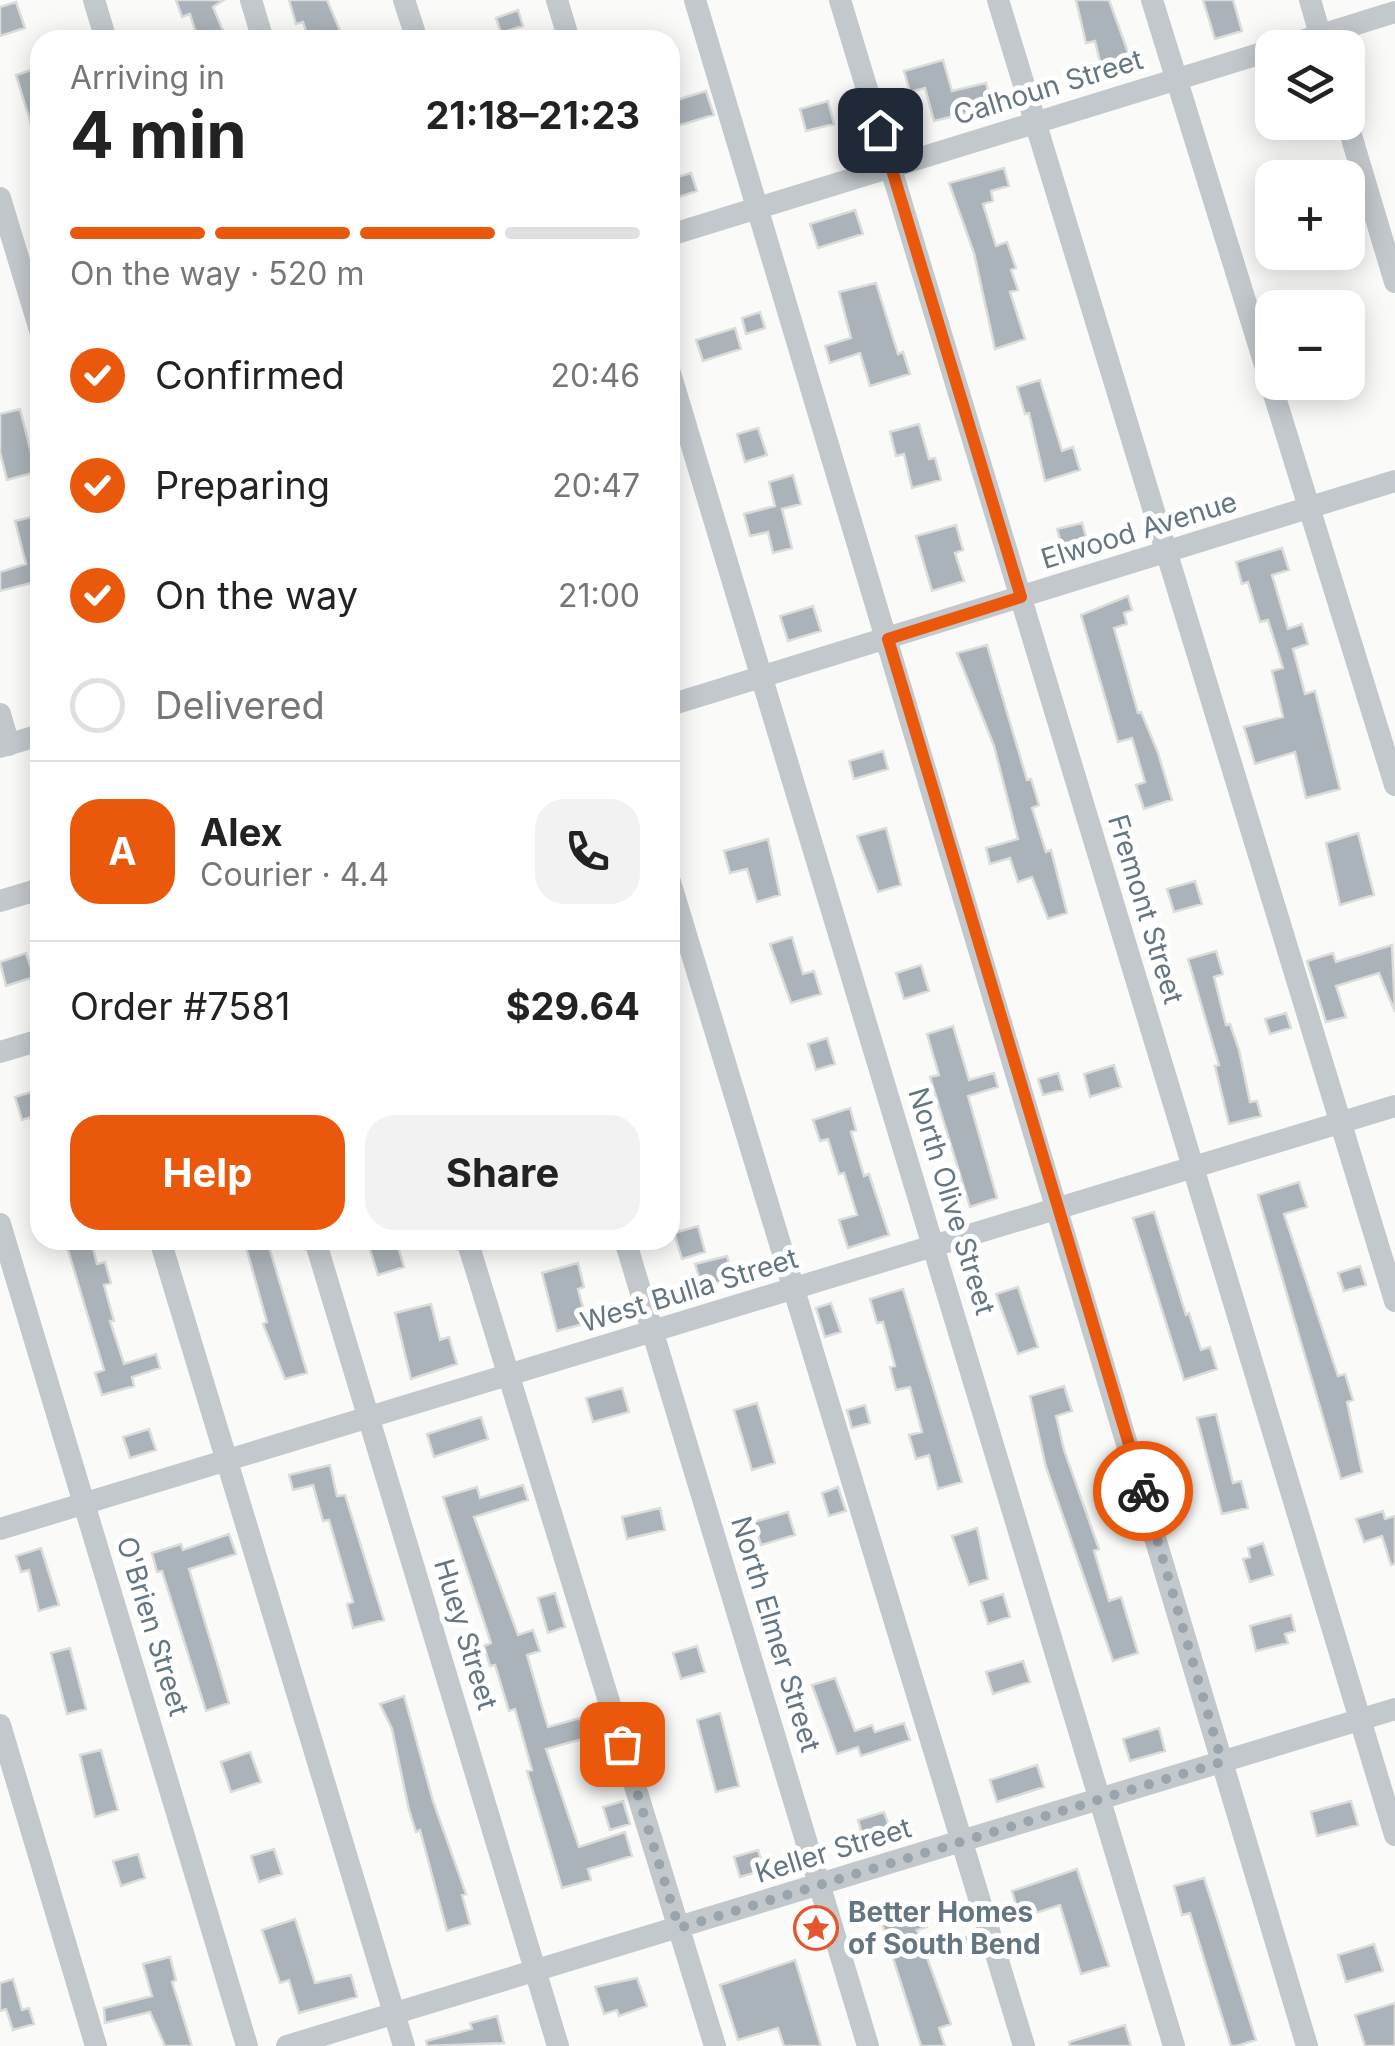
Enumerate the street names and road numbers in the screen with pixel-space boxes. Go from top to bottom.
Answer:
street label: Calhoun Street [949,42,1147,132]
street label: Elwood Avenue [1037,484,1241,576]
street label: Fremont Street [1101,810,1191,1008]
street label: North Olive Street [901,1083,1003,1319]
street label: West Bulla Street [576,1241,802,1339]
street label: North Elmer Street [724,1512,828,1756]
street label: O'Brien Street [110,1532,196,1720]
street label: Huey Street [427,1555,505,1713]
street label: Keller Street [751,1810,915,1890]

